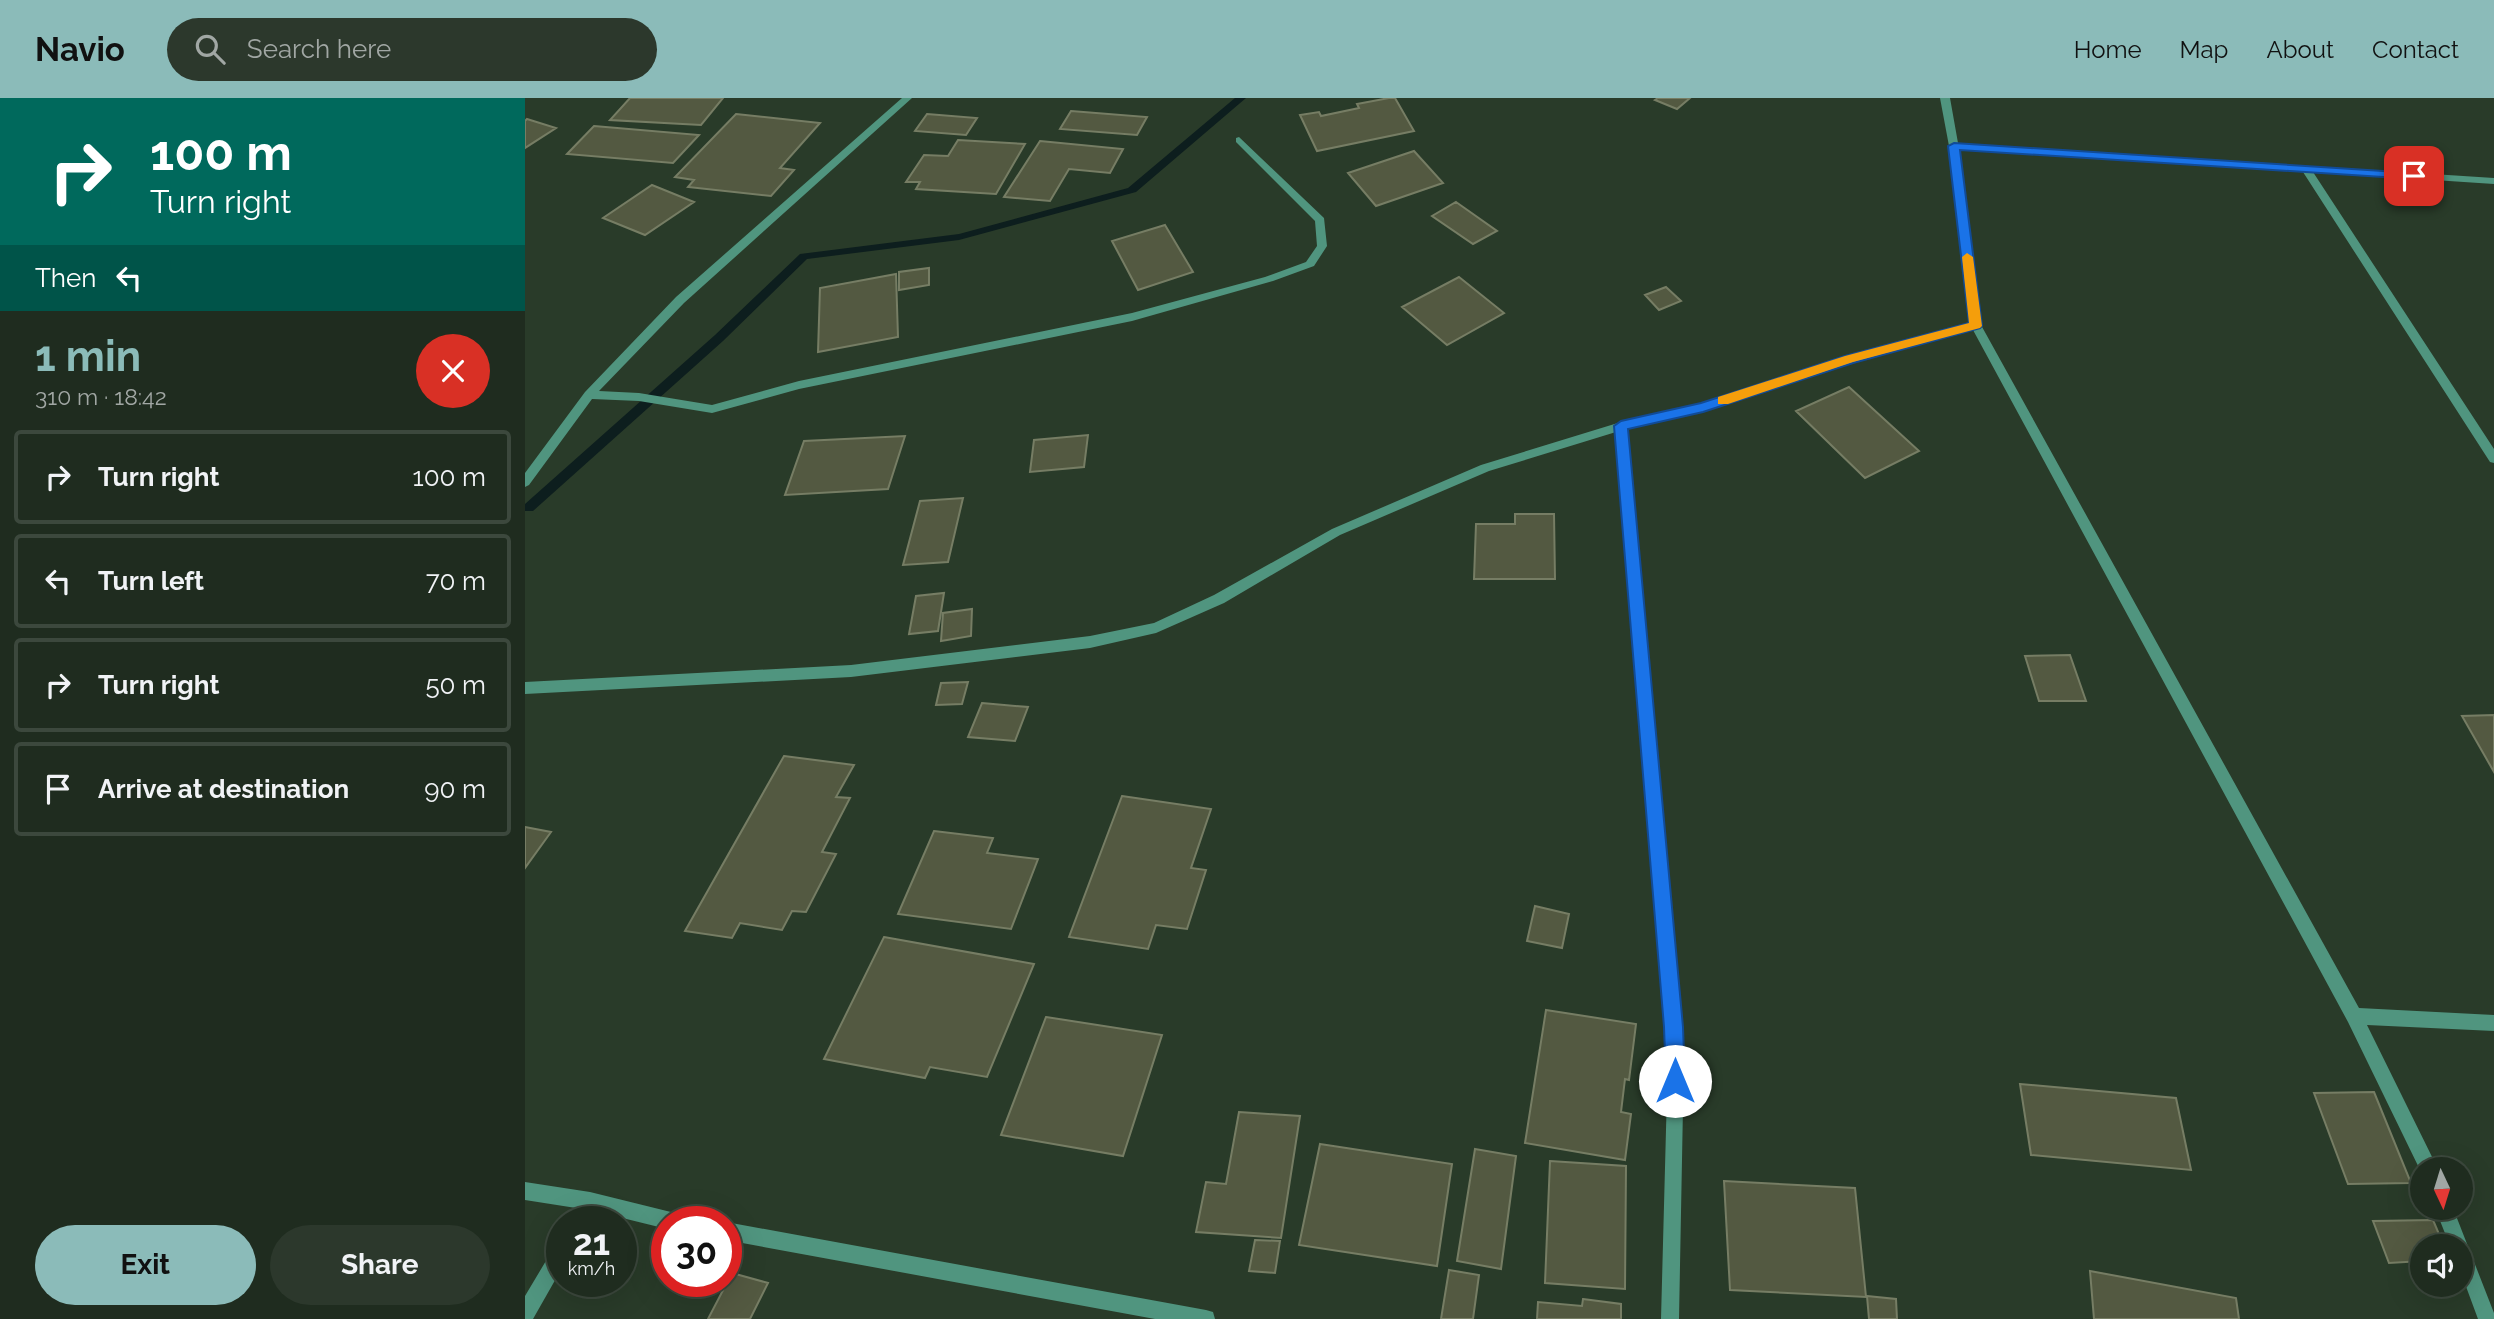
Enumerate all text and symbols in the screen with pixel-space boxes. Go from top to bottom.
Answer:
search box [167,18,657,81]
text: Navio [35,30,125,69]
icon: search [191,30,229,68]
text: Search here [247,34,391,64]
text: Home [2074,35,2142,64]
text: Map [2180,35,2228,64]
text: About [2266,35,2334,64]
text: Contact [2372,35,2459,64]
text: 100 m [150,124,292,181]
icon: right [35,126,126,217]
pin [2384,146,2444,206]
icon: arrive [2395,157,2433,195]
text: Turn right [150,183,291,220]
icon: left [110,259,148,297]
text: Then [35,263,96,293]
text: 1 min [35,332,141,381]
button: close [416,334,490,408]
text: 310 m · 18:42 [35,383,167,410]
icon: right [39,458,77,496]
text: Turn right [98,462,219,492]
text: 100 m [413,462,486,492]
icon: left [39,562,77,600]
text: Turn left [98,566,204,596]
text: 70 m [426,566,486,596]
icon: right [39,666,77,704]
text: Turn right [98,670,219,700]
text: 50 m [425,670,486,700]
icon: arrive [39,770,77,808]
text: Arrive at destination [98,774,349,804]
text: 90 m [424,774,486,804]
position arrow [1638,1044,1712,1118]
north arrow [2410,1157,2473,1220]
map controls [2410,1157,2473,1297]
speed limit sign: 30 [651,1206,742,1297]
text: 21 [573,1222,610,1263]
button: Exit [35,1225,256,1305]
button: Share [270,1225,490,1305]
button: sound [2410,1234,2473,1297]
text: km/h [568,1258,615,1279]

